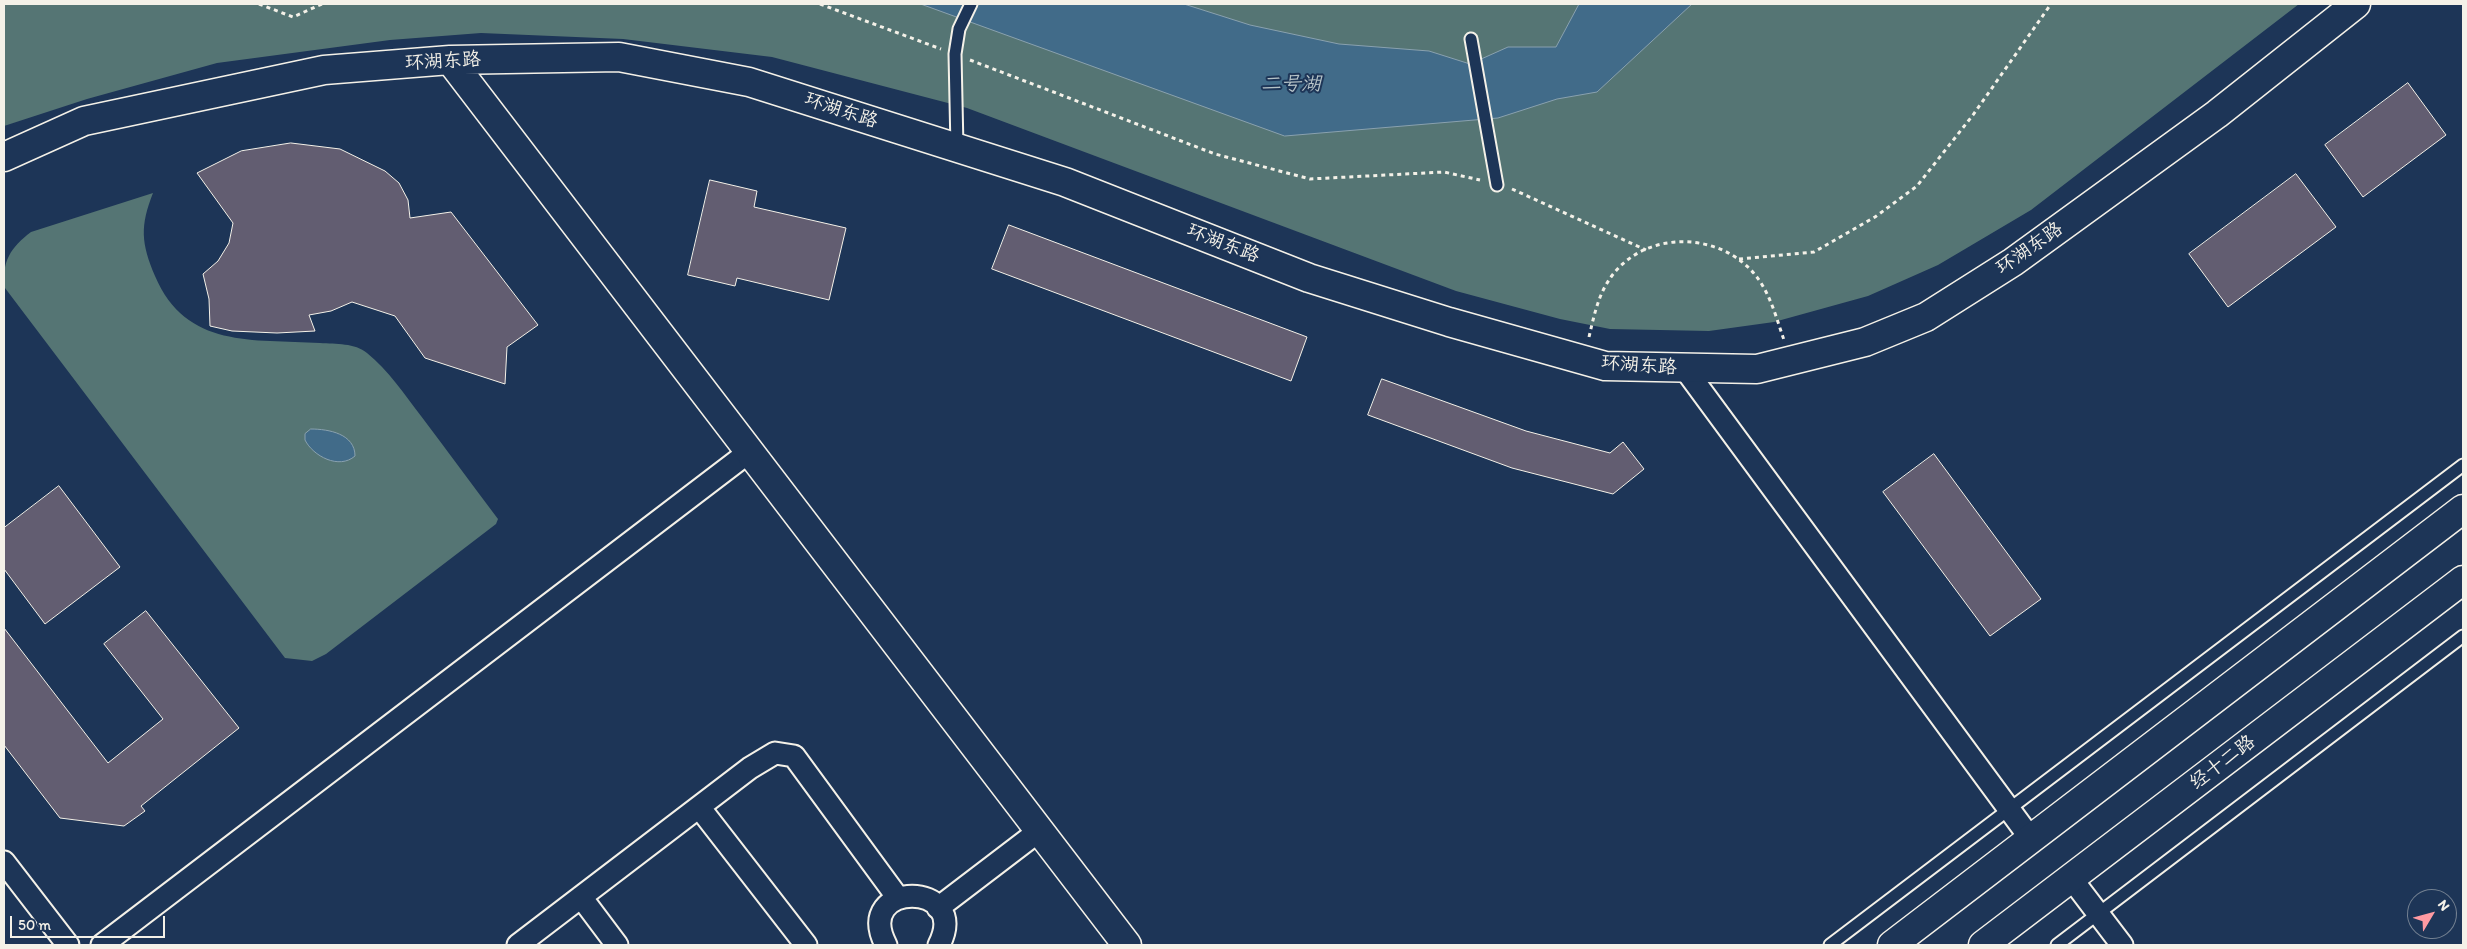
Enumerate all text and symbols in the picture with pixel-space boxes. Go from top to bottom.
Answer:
street label: 环湖东路 [404,49,482,75]
water label: 二号湖 [1261,73,1321,97]
street label: 环湖东路 [801,88,881,134]
street label: 环湖东路 [1992,218,2068,280]
street label: 环湖东路 [1183,220,1263,268]
street label: 环湖东路 [1600,352,1678,380]
street label: 经十二路 [2186,731,2260,795]
north arrow [2407,889,2457,939]
text: N [2434,896,2453,914]
scale bar [12,906,168,938]
text: 50 m [18,916,51,934]

